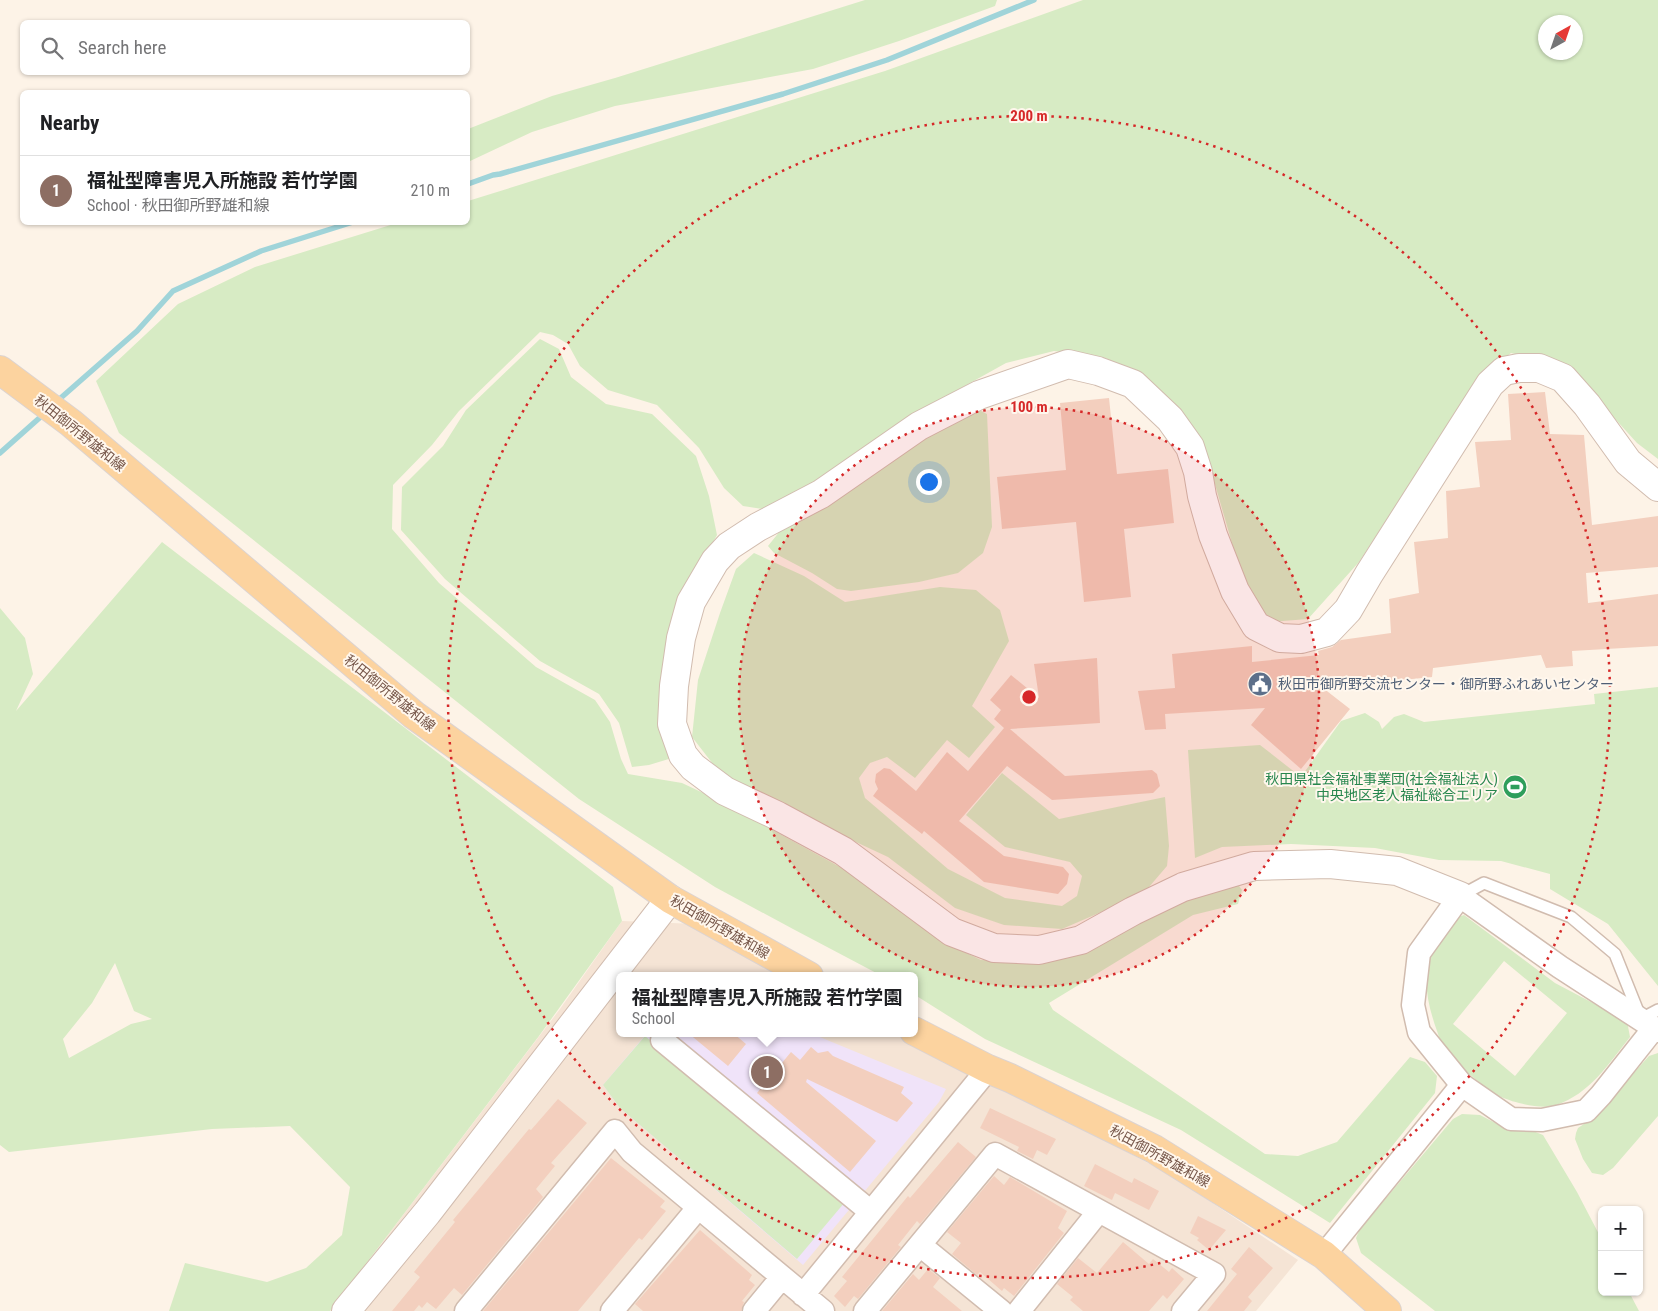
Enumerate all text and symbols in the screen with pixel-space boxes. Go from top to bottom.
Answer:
north arrow [1538,15,1583,60]
search box [20,20,470,75]
icon: search [38,34,66,62]
text: Search here [78,36,166,59]
text: 200 m [1010,107,1048,125]
text: Nearby [40,111,99,135]
text: 福祉型障害児入所施設 若竹学園 [87,169,357,192]
text: 1 [52,181,60,200]
text: 210 m [411,181,450,200]
text: School · 秋田御所野雄和線 [87,196,269,215]
street label: 秋田御所野雄和線 [31,392,129,474]
text: 100 m [1010,398,1048,416]
your location [916,469,942,495]
street label: 秋田御所野雄和線 [341,652,439,734]
public building icon: 秋田市御所野交流センター・御所野ふれあいセンター [1247,671,1273,697]
place label: 秋田市御所野交流センター・御所野ふれあいセンター [1278,676,1614,692]
centre of rings [1020,688,1038,706]
place label: 秋田県社会福祉事業団(社会福祉法人) 中央地区老人福祉総合エリア [1265,771,1498,803]
sports icon: 秋田県社会福祉事業団(社会福祉法人) 中央地区老人福祉総合エリア [1502,774,1528,800]
street label: 秋田御所野雄和線 [668,892,772,962]
popup [616,972,918,1037]
text: 福祉型障害児入所施設 若竹学園 [632,986,902,1009]
text: School [632,1009,675,1028]
pin: 1 [751,1053,783,1091]
street label: 秋田御所野雄和線 [1107,1122,1213,1190]
map controls [1598,1206,1643,1296]
button: + [1598,1206,1643,1251]
button: − [1598,1251,1643,1296]

